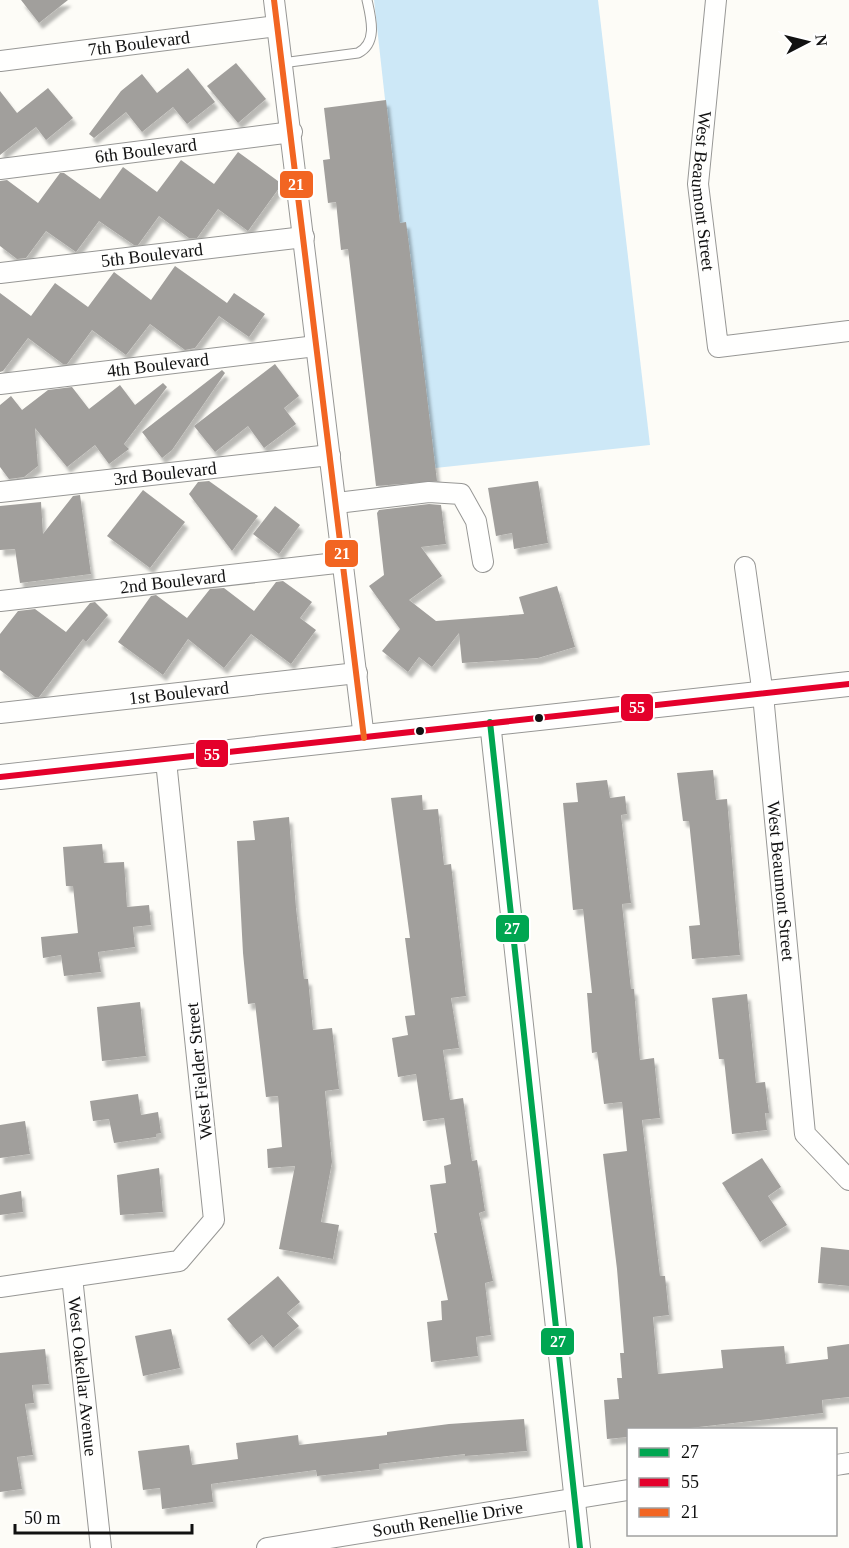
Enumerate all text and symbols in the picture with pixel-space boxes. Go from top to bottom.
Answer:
north arrow [777,12,837,72]
street label: 7th Boulevard [87,27,191,60]
text: N [812,33,831,47]
street label: West Beaumont Street [688,110,719,272]
street label: 6th Boulevard [94,134,198,167]
line badge: 21 [279,170,314,199]
text: 21 [288,176,304,193]
street label: 5th Boulevard [100,239,204,271]
street label: 4th Boulevard [106,349,210,381]
street label: 3rd Boulevard [112,458,218,489]
line badge: 21 [324,539,359,568]
text: 21 [334,545,350,562]
street label: 2nd Boulevard [119,566,227,597]
street label: 1st Boulevard [128,677,230,708]
line badge: 55 [620,693,654,722]
text: 55 [629,699,645,716]
unlabelled marker [533,712,545,724]
unlabelled marker [414,725,426,737]
line badge: 55 [195,739,229,768]
text: 55 [204,746,220,763]
street label: West Beaumont Street [763,800,798,962]
line badge: 27 [495,914,530,943]
text: 27 [504,920,520,937]
street label: West Fielder Street [182,1002,216,1140]
street label: West Oakellar Avenue [64,1296,101,1457]
line badge: 27 [540,1327,575,1356]
text: 27 [550,1333,566,1350]
legend [627,1428,837,1536]
text: 27 [681,1442,699,1462]
text: 55 [681,1472,699,1492]
scale bar [15,1497,192,1535]
street label: South Renellie Drive [371,1497,524,1541]
text: 21 [681,1502,699,1522]
text: 50 m [24,1508,61,1528]

